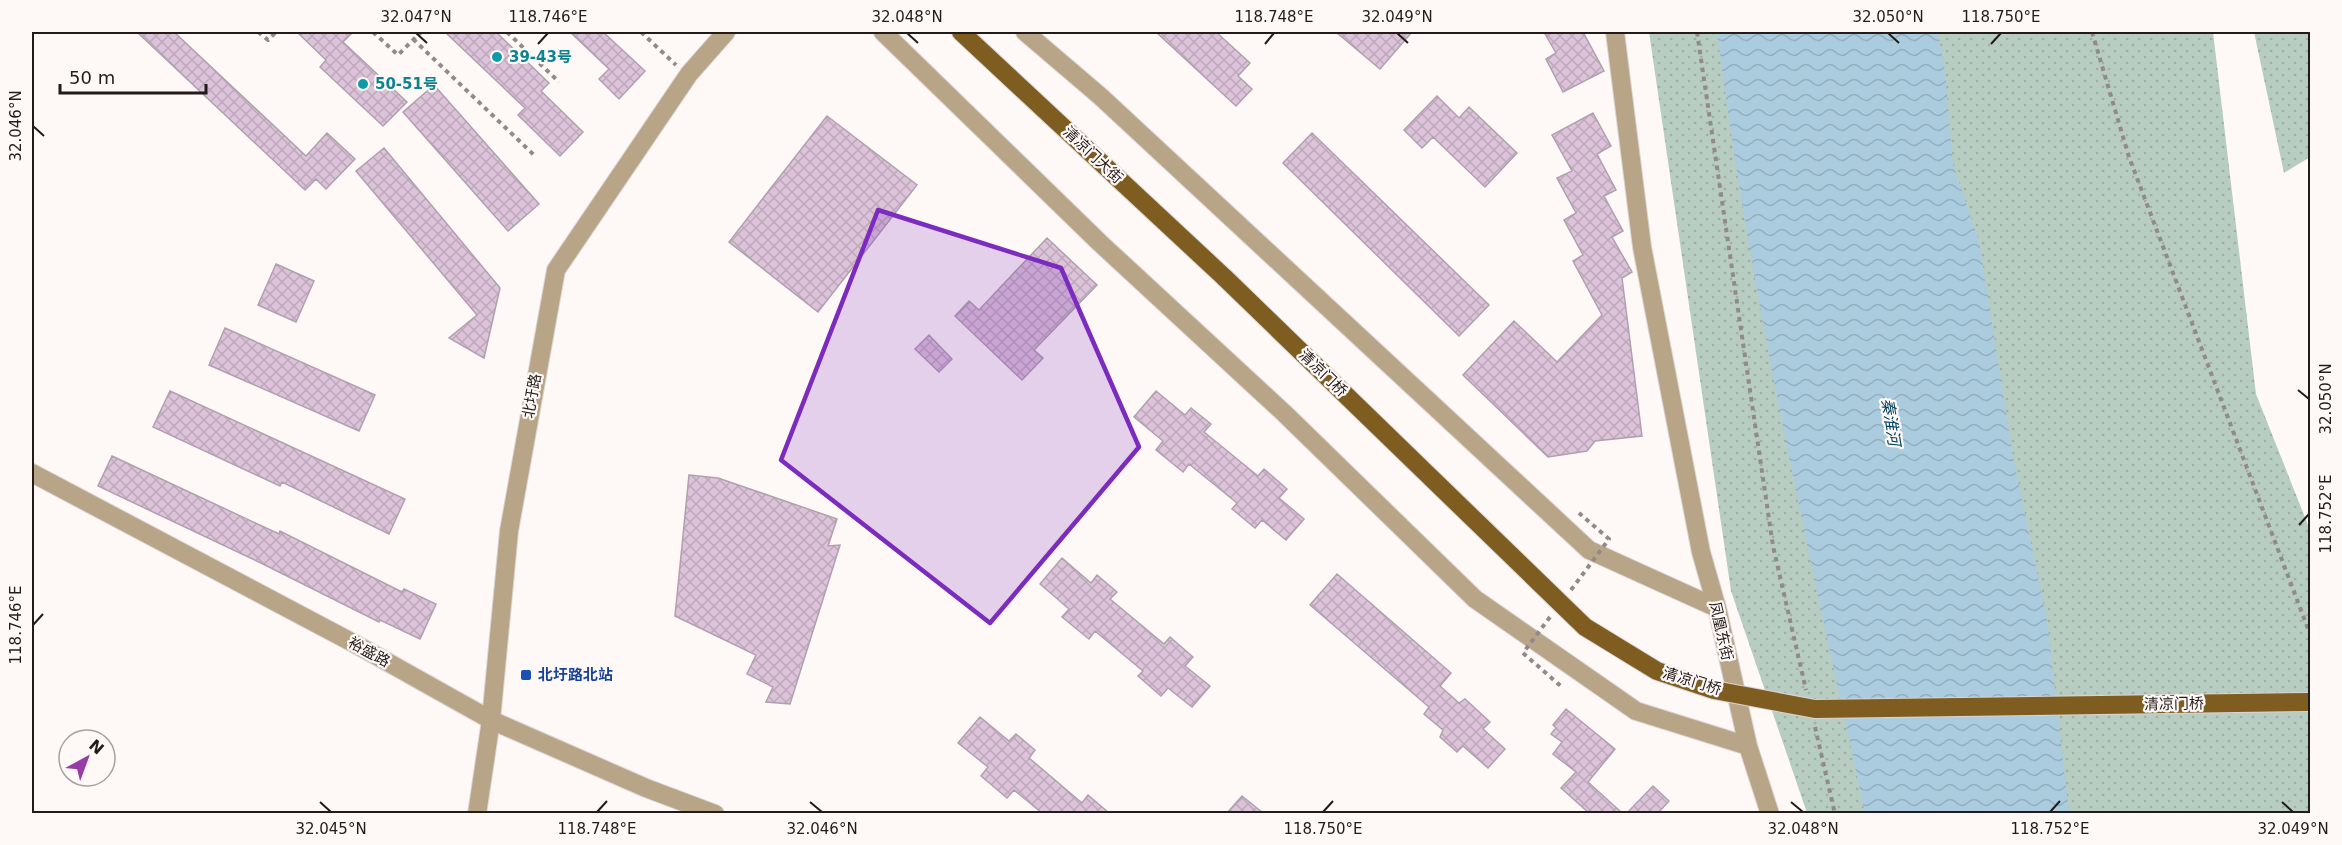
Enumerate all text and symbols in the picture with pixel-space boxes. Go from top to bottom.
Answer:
text: 32.047°N [380,8,452,26]
text: 118.746°E [508,8,588,26]
text: 32.048°N [871,8,943,26]
text: 118.748°E [1234,8,1314,26]
text: 32.049°N [1361,8,1433,26]
text: 32.050°N [1852,8,1924,26]
text: 118.750°E [1961,8,2041,26]
place label: 39-43号 [509,48,572,66]
marker: 39-43号 [490,50,504,64]
scale bar [60,57,206,95]
text: 50 m [69,67,115,88]
place label: 50-51号 [375,75,438,93]
marker: 50-51号 [356,77,370,91]
text: 32.046°N [7,90,25,162]
street label: 清凉门大街 [1059,123,1127,187]
street label: 清凉门桥 [1295,346,1351,400]
text: 32.050°N [2317,363,2335,435]
street label: 北圩路 [519,372,545,420]
water label: 秦淮河 [1878,397,1905,450]
text: 118.752°E [2317,474,2335,554]
text: 118.746°E [7,585,25,665]
street label: 凤凰东街 [1705,600,1737,662]
street label: 裕盛路 [345,633,393,671]
street label: 清凉门桥 [1661,664,1723,698]
place label: 北圩路北站 [538,666,613,684]
marker: 北圩路北站 [519,668,533,682]
street label: 清凉门桥 [2144,694,2204,714]
north arrow [57,728,117,788]
text: N [85,735,108,759]
text: 32.045°N [295,820,367,838]
text: 118.748°E [557,820,637,838]
text: 32.046°N [786,820,858,838]
text: 118.750°E [1283,820,1363,838]
text: 32.048°N [1767,820,1839,838]
text: 118.752°E [2010,820,2090,838]
text: 32.049°N [2257,820,2329,838]

